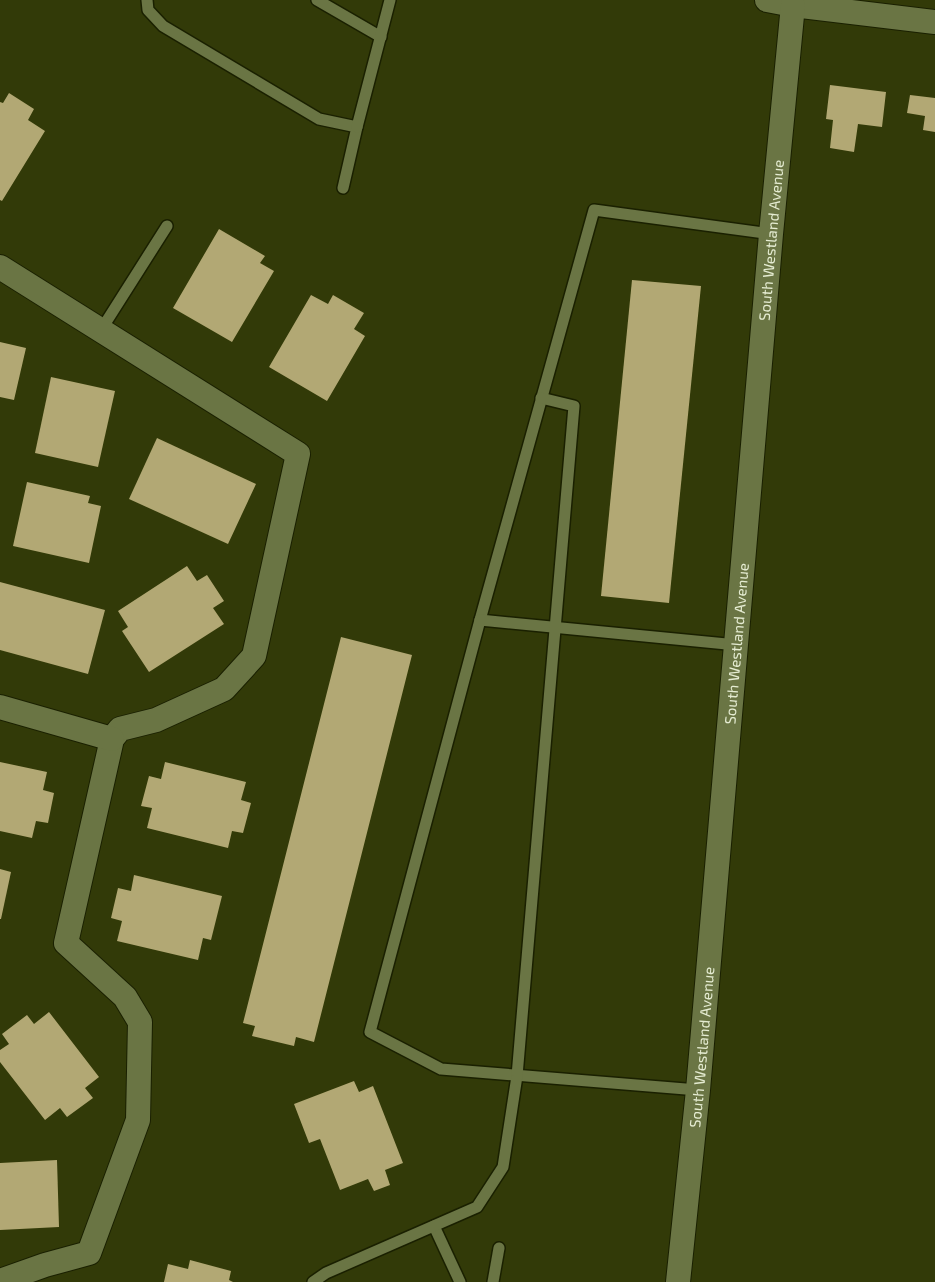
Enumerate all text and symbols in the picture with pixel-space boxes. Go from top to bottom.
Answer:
street label: South Westland Avenue [755,159,787,322]
street label: South Westland Avenue [720,562,752,725]
street label: South Westland Avenue [685,966,717,1129]

